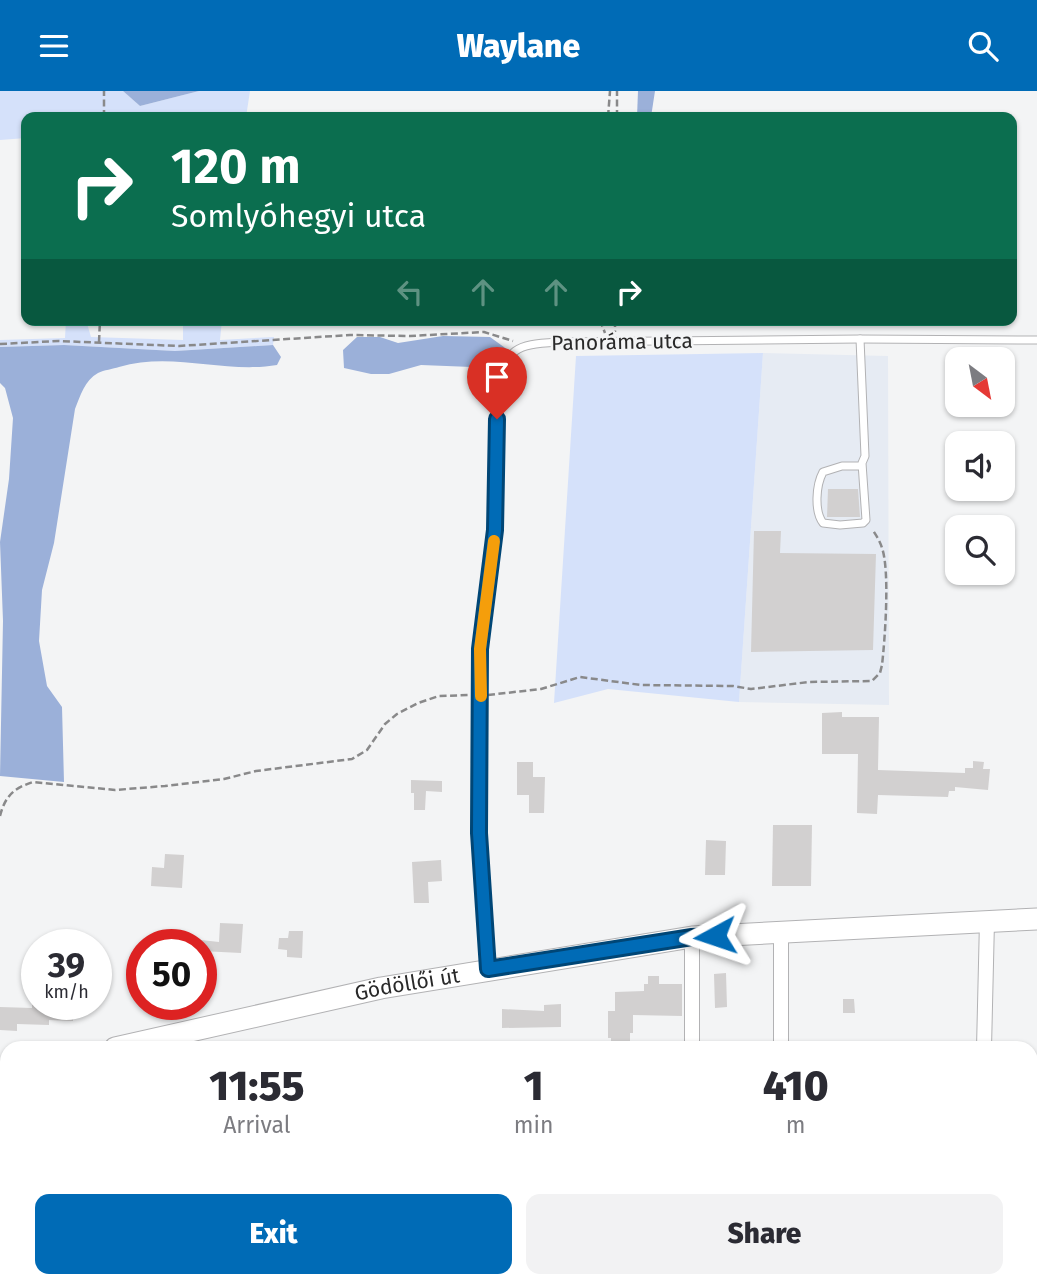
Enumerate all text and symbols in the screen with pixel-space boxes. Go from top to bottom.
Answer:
icon: menu [35,27,73,65]
text: Waylane [457,27,580,65]
icon: search [964,27,1002,65]
text: 120 m [171,137,301,196]
icon: right [56,140,147,231]
text: Somlyóhegyi utca [171,197,426,235]
icon: left [391,273,429,311]
icon: ahead [464,273,502,311]
icon: ahead [537,273,575,311]
icon: right [610,273,648,311]
street label: Panoráma utca [551,328,693,356]
pin [467,347,527,419]
north arrow [945,347,1015,417]
map controls [945,347,1015,585]
icon: arrive [478,358,516,396]
button: sound [945,431,1015,501]
button: search [945,515,1015,585]
position arrow [678,899,752,973]
speed limit sign: 50 [126,929,217,1020]
text: 39 [48,944,85,986]
street label: Gödöllői út [352,962,462,1007]
text: km/h [44,981,89,1003]
text: 11:55 [209,1061,304,1111]
text: 1 [524,1061,544,1111]
text: 410 [763,1061,829,1111]
text: Arrival [223,1111,291,1139]
text: min [514,1111,553,1139]
text: m [786,1111,806,1139]
button: Exit [35,1194,512,1274]
button: Share [526,1194,1003,1274]

